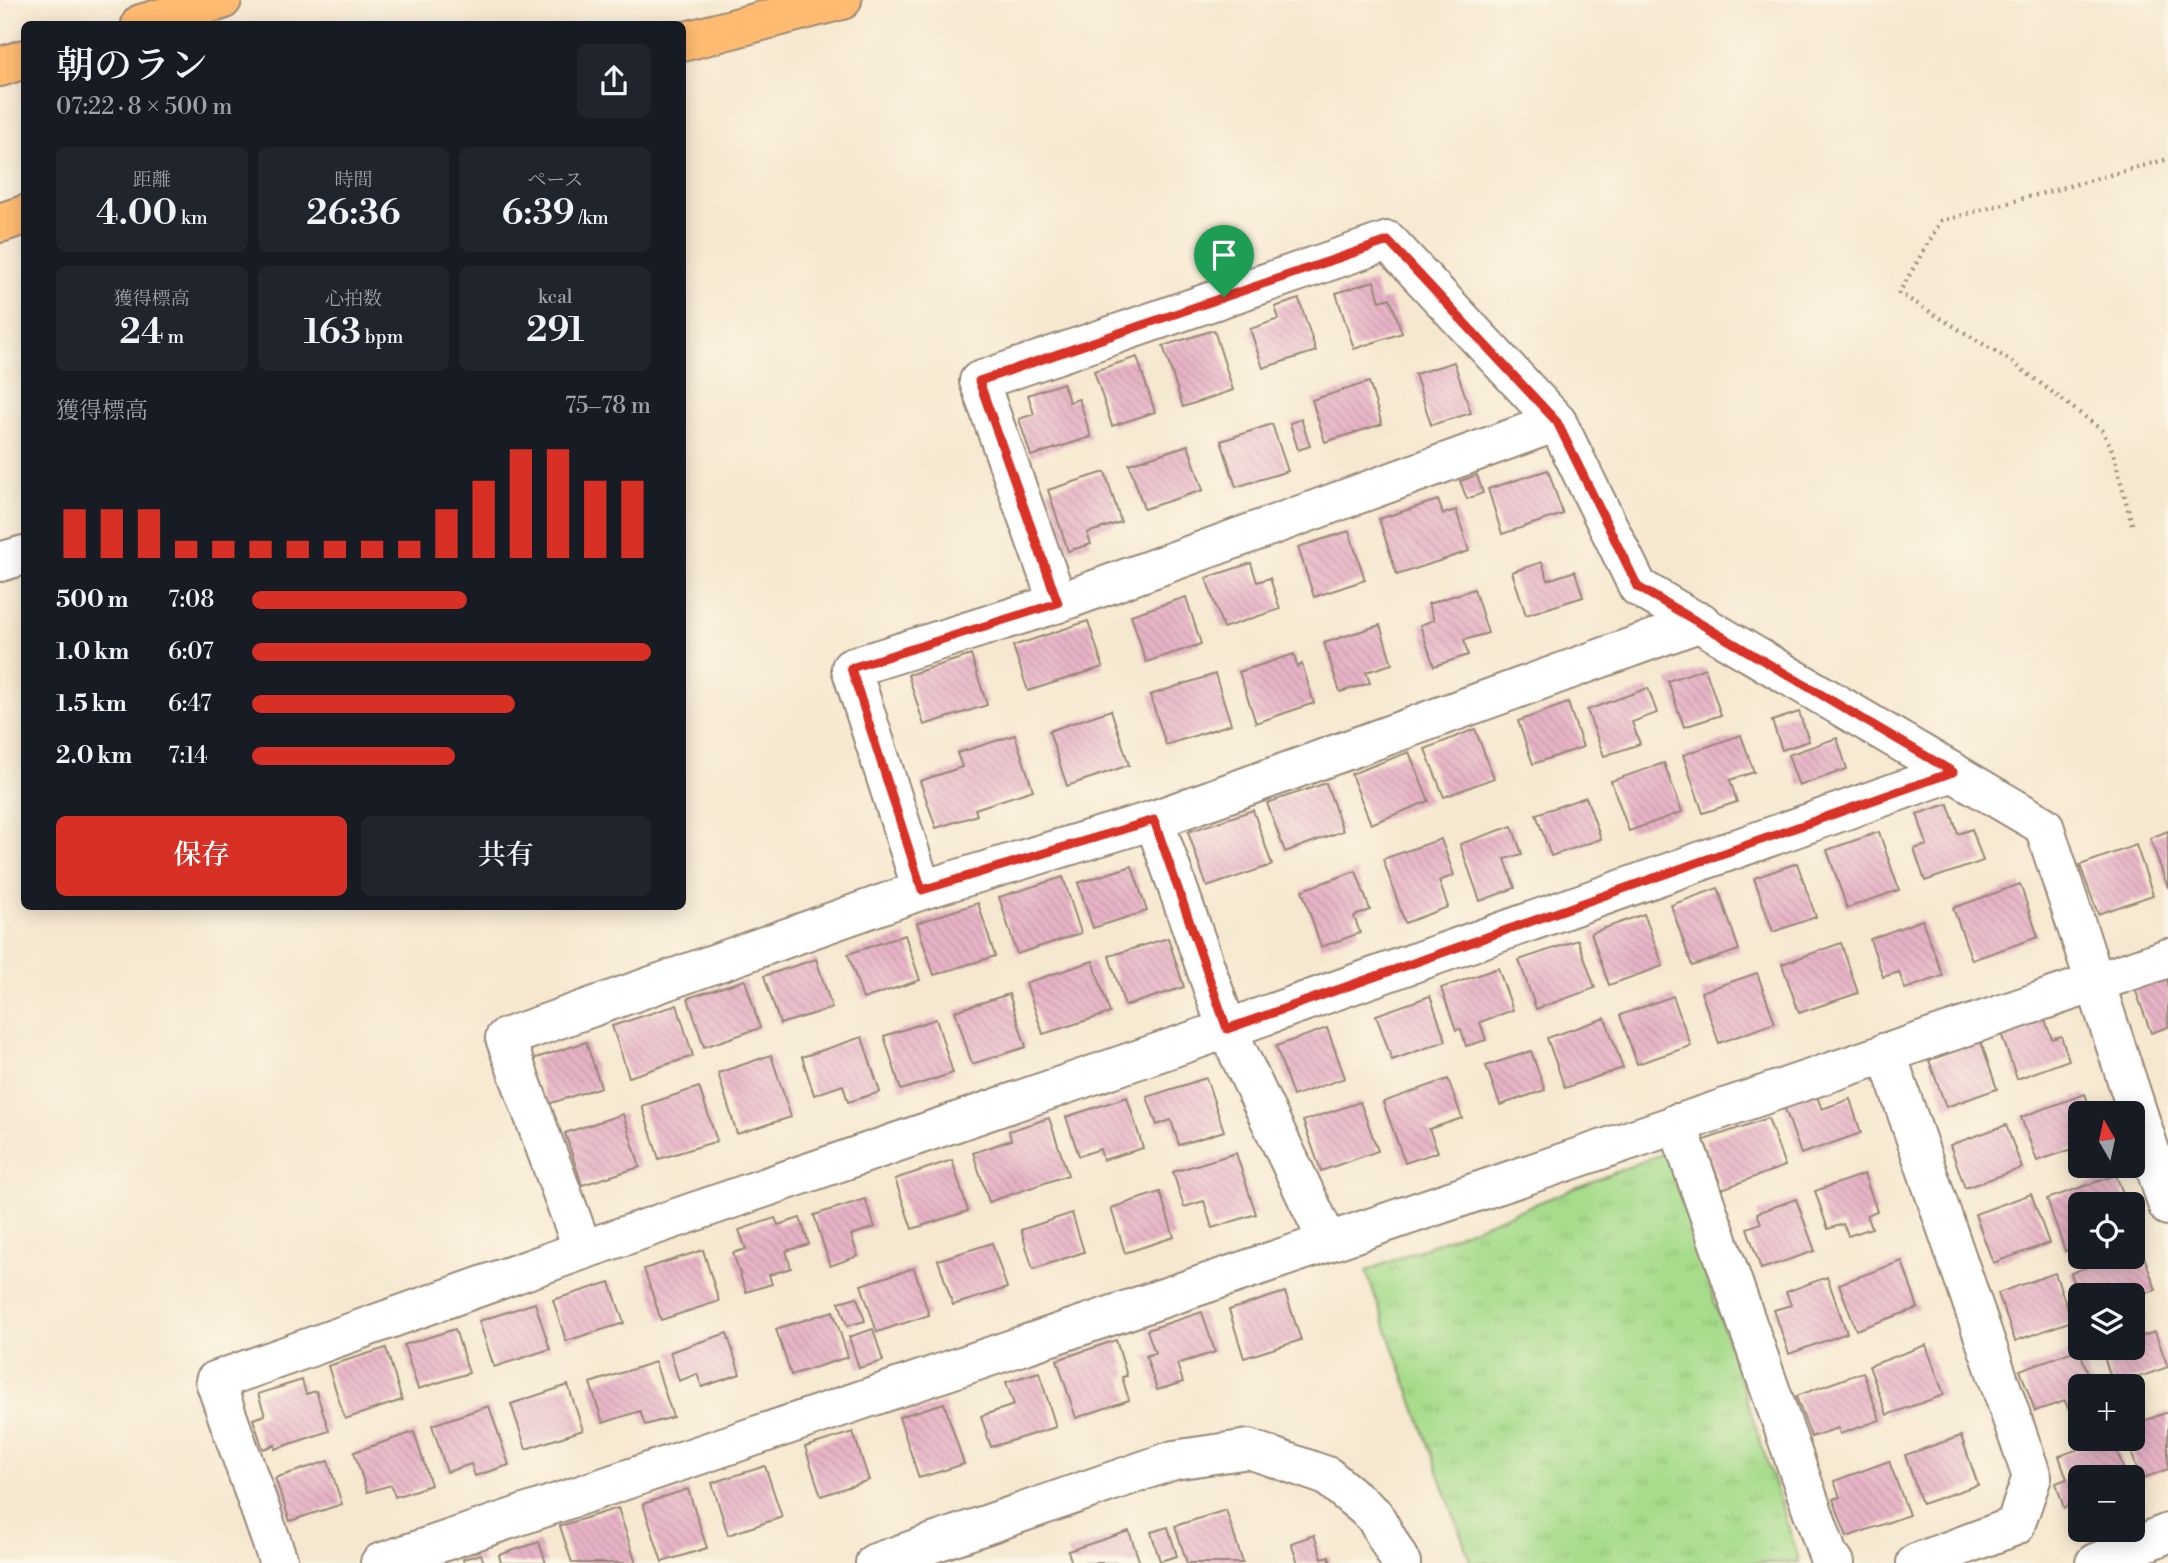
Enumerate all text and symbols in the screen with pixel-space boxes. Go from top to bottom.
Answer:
text: 朝のラン [56,43,208,90]
button: share [577,44,651,118]
text: 07:22 · 8 × 500 m [56,93,232,121]
text: 距離 [133,168,171,192]
text: 時間 [334,168,373,192]
text: ペース [527,168,583,192]
text: 4.00 [96,192,177,235]
text: 26:36 [306,192,401,235]
text: 6:39 [502,192,575,235]
text: km [177,206,208,230]
text: /km [575,206,609,230]
pin [1194,225,1254,297]
icon: arrive [1205,236,1243,274]
text: kcal [538,285,572,309]
text: 獲得標高 [114,287,190,311]
text: 心拍数 [325,287,382,311]
text: 291 [526,309,584,352]
text: 24 [119,311,164,354]
text: 163 [304,311,361,354]
text: m [164,325,184,349]
text: bpm [361,325,403,349]
text: 75–78 m [565,392,651,420]
text: 獲得標高 [56,397,148,425]
text: 500 m [56,586,128,614]
text: 7:08 [168,586,214,614]
text: 1.0 km [56,638,129,666]
text: 6:07 [168,638,214,666]
text: 1.5 km [56,690,127,718]
text: 6:47 [168,690,212,718]
text: 2.0 km [56,742,132,770]
text: 7:14 [168,742,208,770]
button: 保存 [56,816,347,896]
button: 共有 [361,816,651,896]
north arrow [2068,1101,2146,1178]
map controls [2068,1101,2145,1542]
button: locate [2068,1192,2145,1269]
button: layers [2068,1283,2145,1360]
button: + [2068,1374,2145,1451]
button: − [2068,1465,2145,1542]

